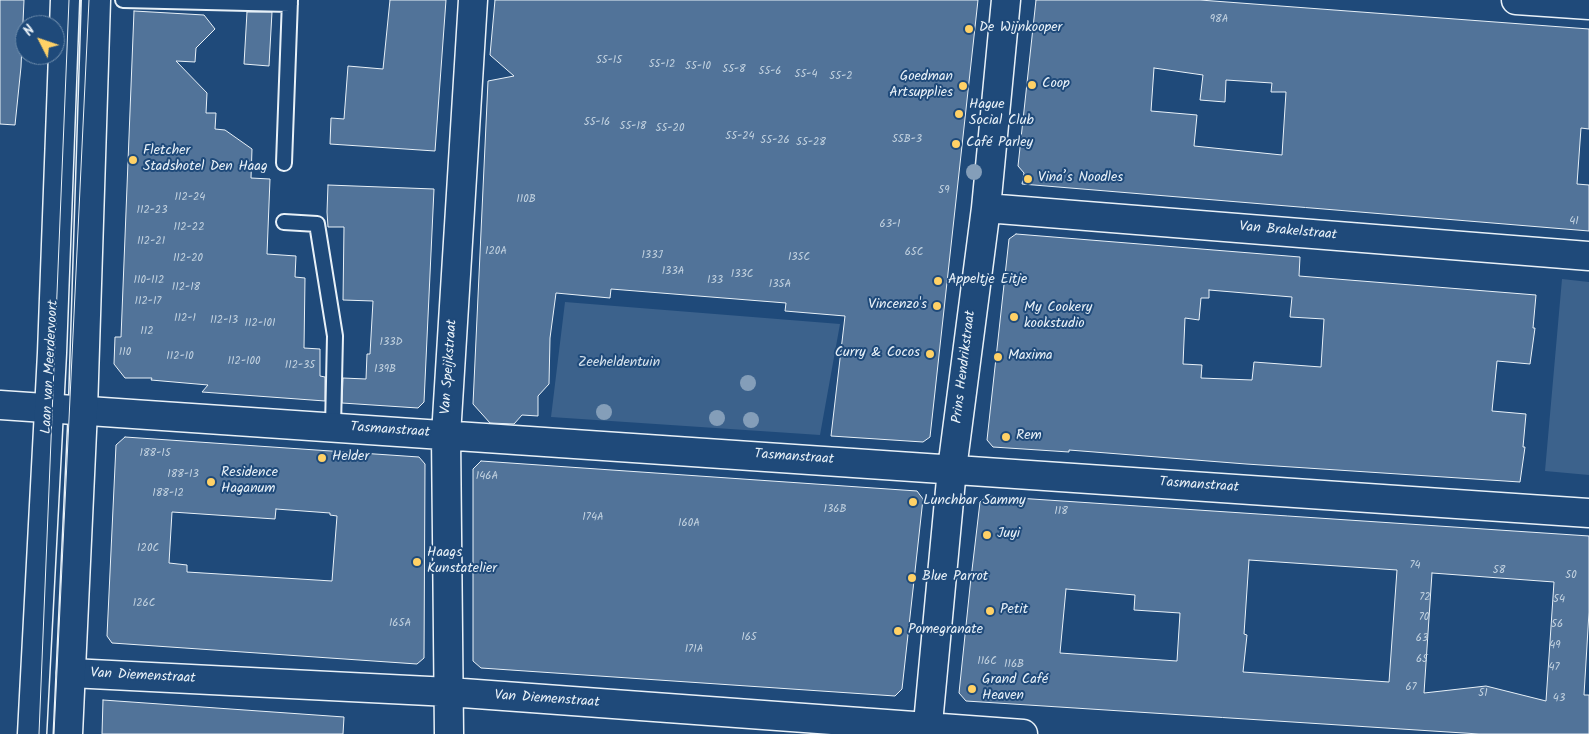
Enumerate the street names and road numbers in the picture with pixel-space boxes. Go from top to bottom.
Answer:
street label: Van Brakelstraat [1238,219,1338,245]
street label: Laan van Meerdervoort [39,300,63,434]
street label: Prins Hendrikstraat [950,309,980,425]
street label: Van Speijkstraat [438,319,462,415]
street label: Tasmanstraat [350,420,430,442]
street label: Tasmanstraat [754,447,834,469]
street label: Tasmanstraat [1159,475,1239,497]
street label: Van Diemenstraat [90,666,196,688]
street label: Van Diemenstraat [494,688,600,712]

